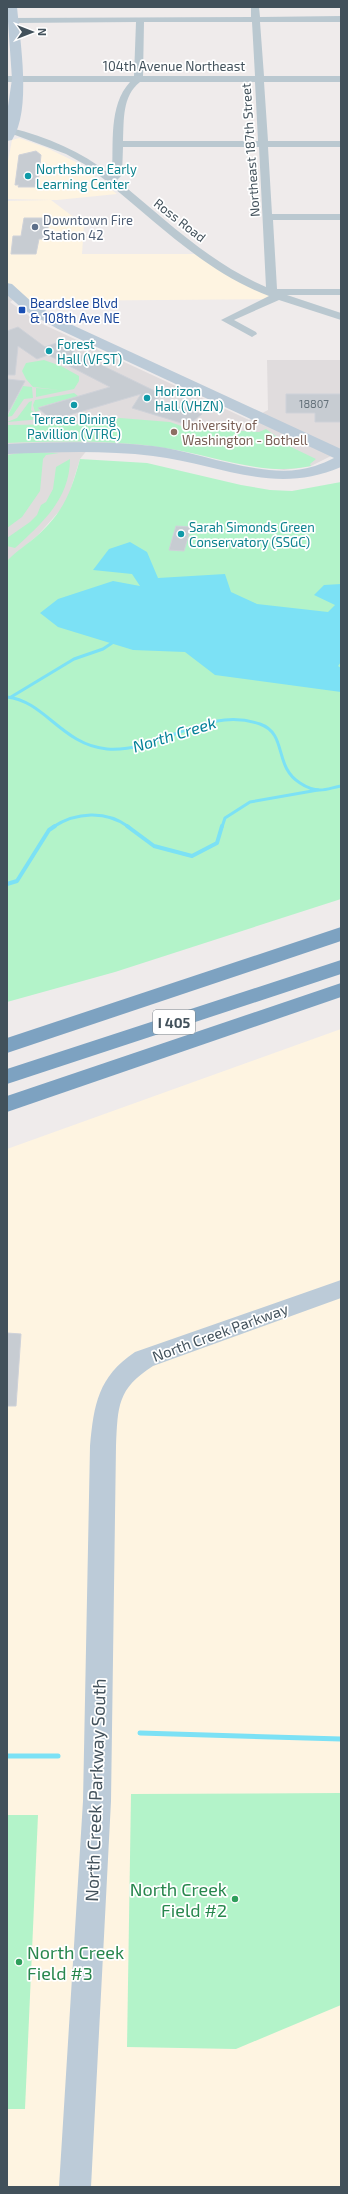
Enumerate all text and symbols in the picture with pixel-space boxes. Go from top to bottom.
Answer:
north arrow [12,12,52,52]
text: N [36,28,49,36]
street label: 104th Avenue Northeast [103,58,245,74]
street label: Northeast 187th Street [237,83,263,217]
place label: Northshore Early Learning Center [36,161,137,192]
marker: Northshore Early Learning Center [23,171,33,181]
street label: Ross Road [151,195,209,245]
place label: Downtown Fire Station 42 [43,212,133,243]
marker: Downtown Fire Station 42 [30,222,40,232]
place label: Beardslee Blvd & 108th Ave NE [30,295,120,326]
marker: Beardslee Blvd & 108th Ave NE [17,305,27,315]
place label: Forest Hall (VFST) [57,336,122,367]
marker: Forest Hall (VFST) [44,346,54,356]
place label: Horizon Hall (VHZN) [155,383,223,414]
marker: Horizon Hall (VHZN) [142,393,152,403]
house number: 18807 [299,397,329,410]
marker: Terrace Dining Pavillion (VTRC) [69,400,79,410]
place label: Terrace Dining Pavillion (VTRC) [27,411,121,442]
place label: University of Washington - Bothell [182,417,308,448]
marker: University of Washington - Bothell [169,427,179,437]
place label: Sarah Simonds Green Conservatory (SSGC) [189,519,315,550]
marker: Sarah Simonds Green Conservatory (SSGC) [176,529,186,539]
water label: North Creek [130,712,218,756]
road number: I 405 [153,1010,195,1034]
street label: North Creek Parkway [150,1299,290,1365]
street label: North Creek Parkway South [80,1678,110,1902]
place label: North Creek Field #2 [130,1878,227,1921]
marker: North Creek Field #2 [230,1894,240,1904]
place label: North Creek Field #3 [27,1941,124,1984]
marker: North Creek Field #3 [14,1957,24,1967]

